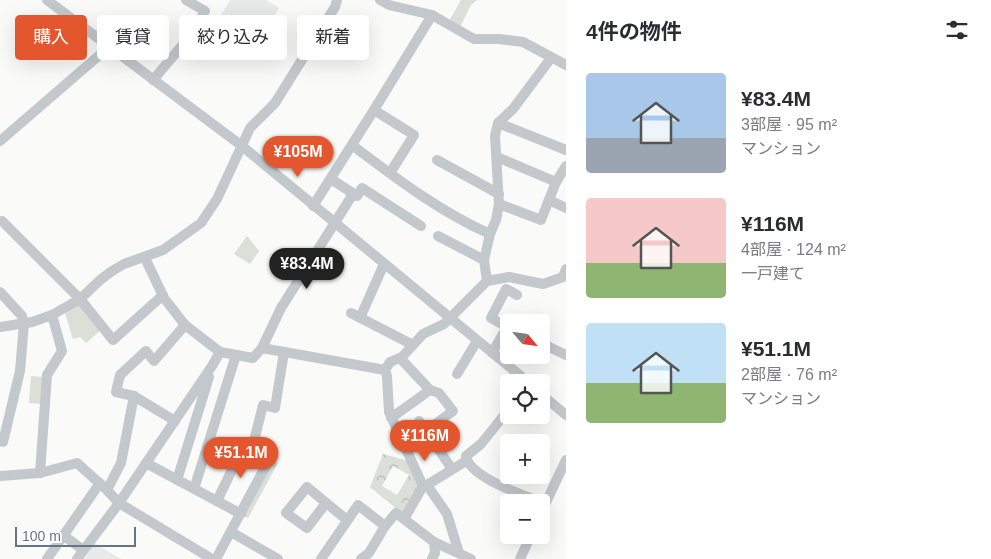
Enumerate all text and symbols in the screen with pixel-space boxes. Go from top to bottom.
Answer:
chip: 購入 [15,15,87,60]
chip: 賃貸 [97,15,169,60]
chip: 絞り込み [179,15,287,60]
chip: 新着 [297,15,369,60]
icon: filters [943,16,971,44]
text: 4件の物件 [586,20,682,43]
text: ¥83.4M [741,87,811,110]
icon: home [626,93,686,153]
text: 3部屋 · 95 m² [741,116,837,133]
pin: ¥105M [263,136,333,178]
text: マンション [741,140,821,157]
text: ¥105M [274,143,322,160]
text: ¥116M [741,212,804,235]
icon: home [626,218,686,278]
text: 4部屋 · 124 m² [741,241,846,258]
pin: ¥83.4M [266,248,348,290]
text: ¥83.4M [280,255,334,272]
text: 一戸建て [741,265,805,282]
north arrow [500,314,550,364]
map controls [500,314,550,544]
text: ¥51.1M [741,337,811,360]
icon: home [626,343,686,403]
text: 2部屋 · 76 m² [741,366,837,383]
button: locate [500,374,550,424]
text: マンション [741,390,821,407]
pin: ¥116M [390,420,460,462]
text: ¥116M [401,427,449,444]
button: + [500,434,550,484]
pin: ¥51.1M [200,436,282,479]
text: ¥51.1M [214,444,268,461]
button: − [500,494,550,544]
scale bar [15,524,136,547]
text: 100 m [22,528,61,544]

